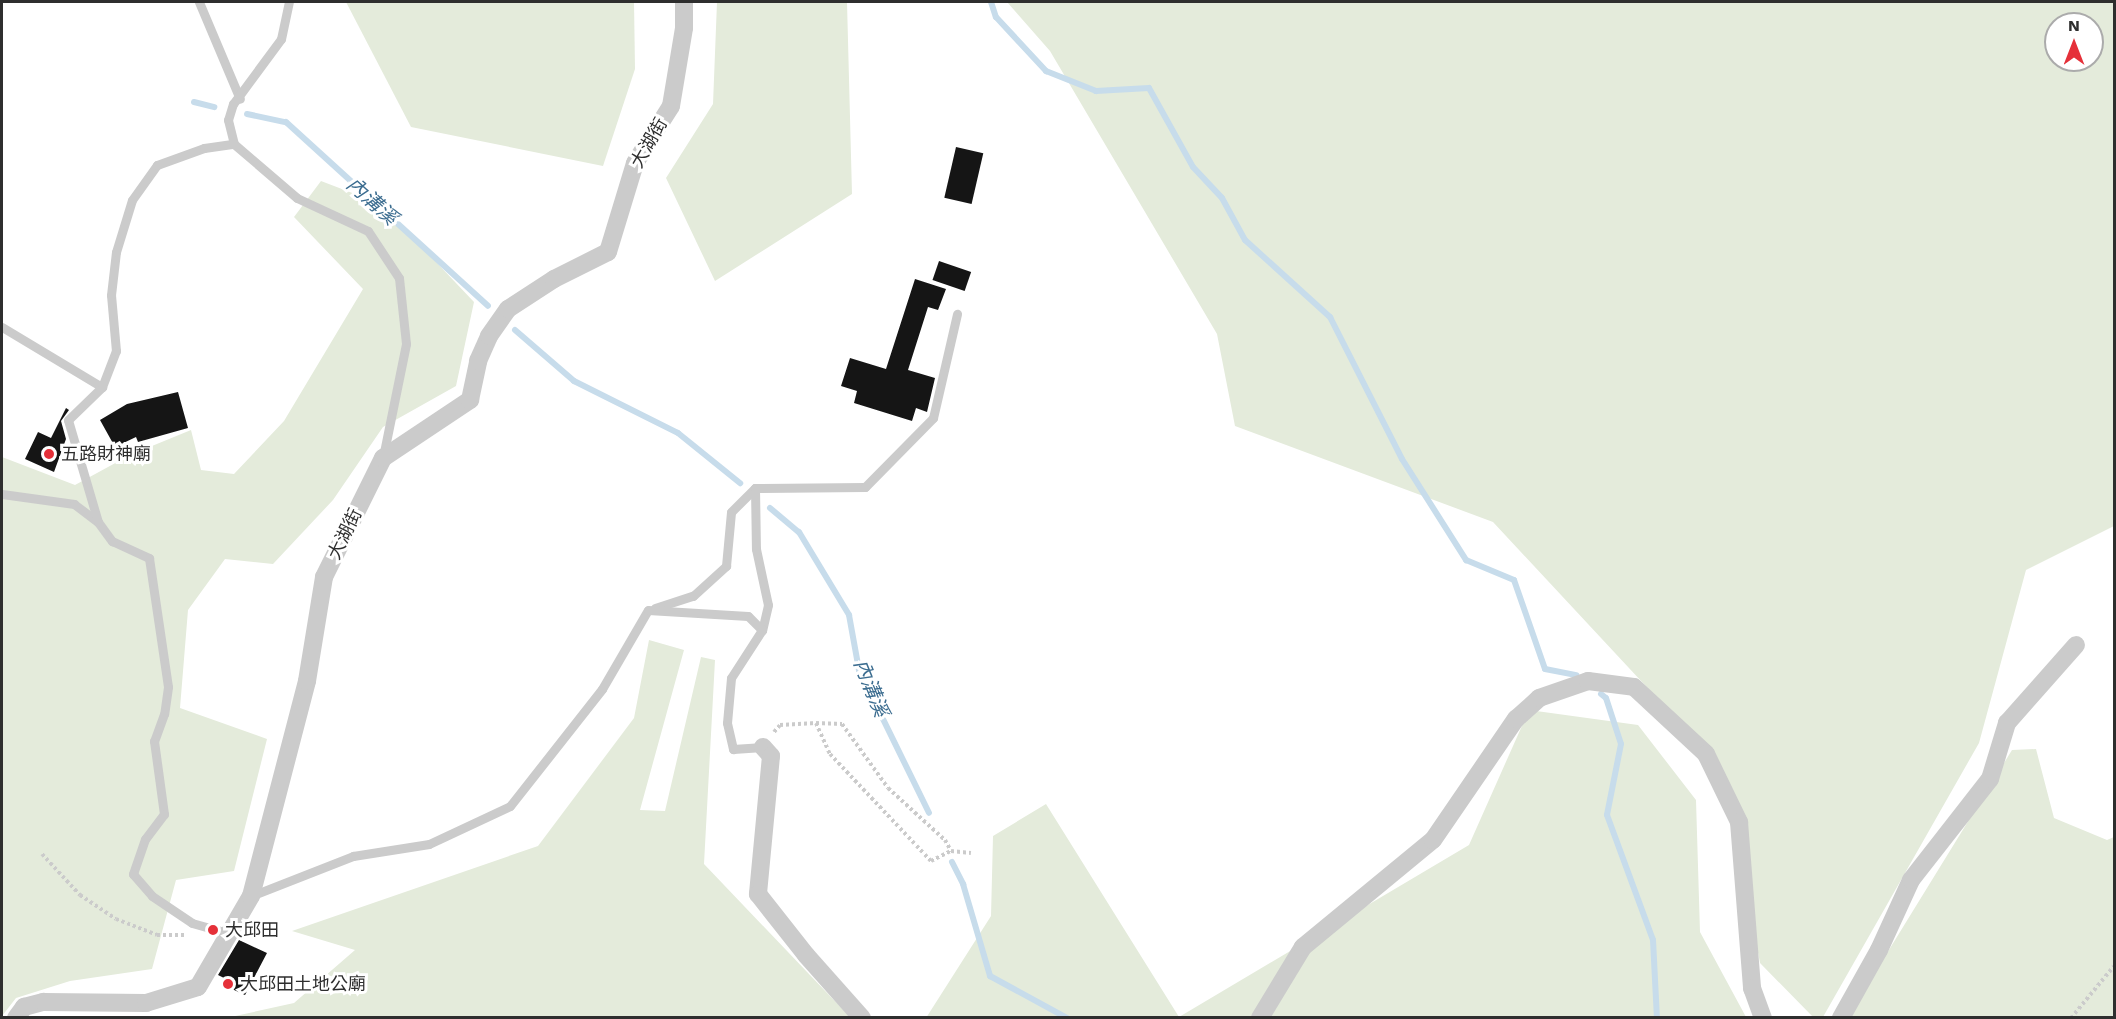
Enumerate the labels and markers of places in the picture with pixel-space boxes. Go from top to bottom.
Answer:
place label: 五路財神廟 [61,443,151,465]
marker: 五路財神廟 [42,447,56,461]
place label: 大邱田 [225,919,279,941]
marker: 大邱田 [206,923,220,937]
place label: 大邱田土地公廟 [240,973,366,995]
marker: 大邱田土地公廟 [221,977,235,991]

